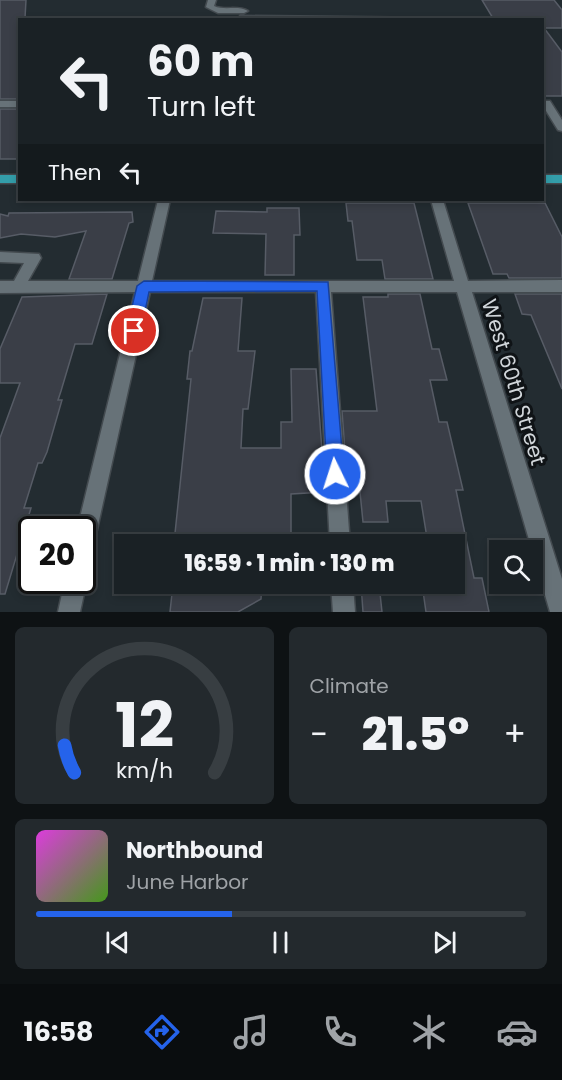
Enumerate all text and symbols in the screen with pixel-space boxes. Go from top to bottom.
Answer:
text: 60 m [147,32,255,91]
icon: left [48,42,126,120]
text: Turn left [147,88,256,125]
icon: left [114,156,147,189]
text: Then [48,157,102,188]
street label: West 60th Street [475,295,553,469]
pin [108,305,159,356]
icon: arrive [117,314,150,347]
position arrow [303,442,367,506]
speed limit sign: 20 [18,516,96,594]
map controls [489,540,543,594]
button: search [489,540,543,594]
text: 16:59 · 1 min · 130 m [184,548,395,579]
text: Climate [310,672,389,700]
text: 12 [115,681,174,769]
text: 21.5° [362,703,469,766]
text: − [310,711,328,758]
text: + [503,711,526,758]
text: km/h [116,755,173,786]
text: Northbound [126,835,263,866]
text: June Harbor [126,868,249,896]
icon: previous [101,926,134,959]
icon: pause [264,926,297,959]
icon: next [428,926,461,959]
icon: directions [141,1011,183,1053]
icon: music [230,1011,272,1053]
icon: phone [319,1011,361,1053]
icon: climate [408,1011,450,1053]
icon: car [496,1011,538,1053]
text: 16:58 [23,1013,94,1050]

